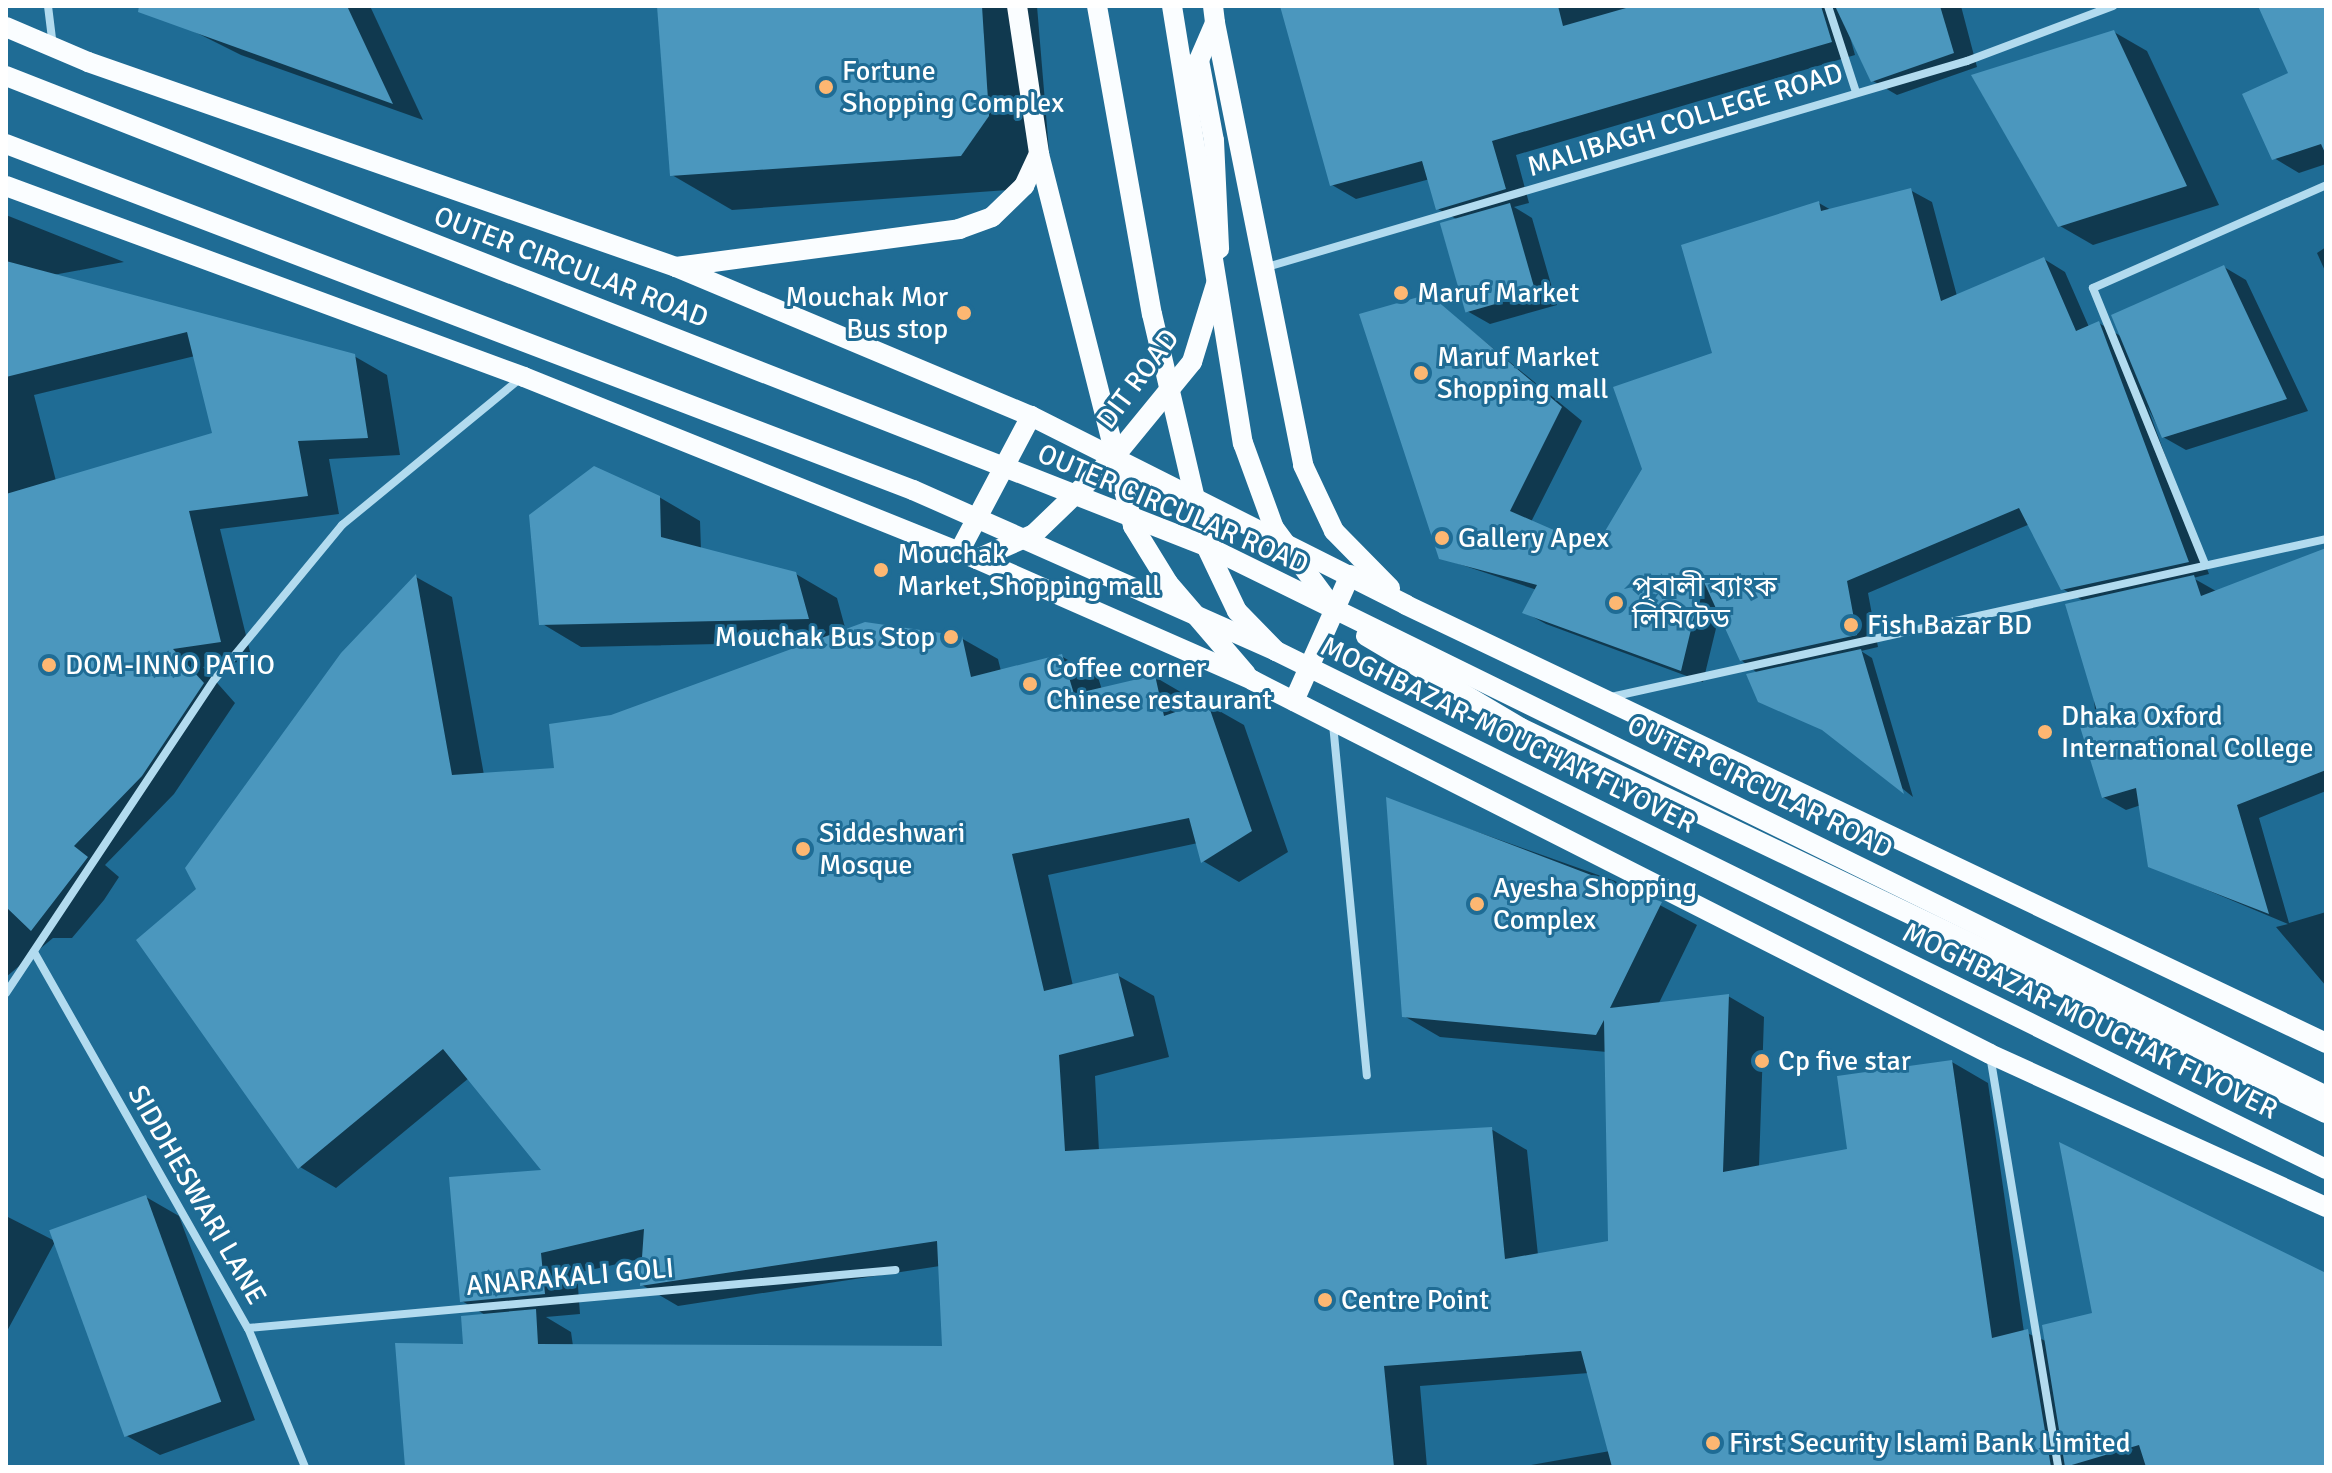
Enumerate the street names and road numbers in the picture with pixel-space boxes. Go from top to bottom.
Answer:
street label: MALIBAGH COLLEGE ROAD [1523,56,1847,184]
street label: OUTER CIRCULAR ROAD [429,199,713,335]
street label: DIT ROAD [1090,323,1186,435]
street label: OUTER CIRCULAR ROAD [1032,437,1314,581]
street label: MOGHBAZAR-MOUCHAK FLYOVER [1315,629,1701,841]
street label: OUTER CIRCULAR ROAD [1622,708,1898,866]
street label: MOGHBAZAR-MOUCHAK FLYOVER [1897,915,2283,1127]
street label: SIDDHESWARI LANE [121,1079,273,1311]
street label: ANARAKALI GOLI [465,1251,675,1303]

